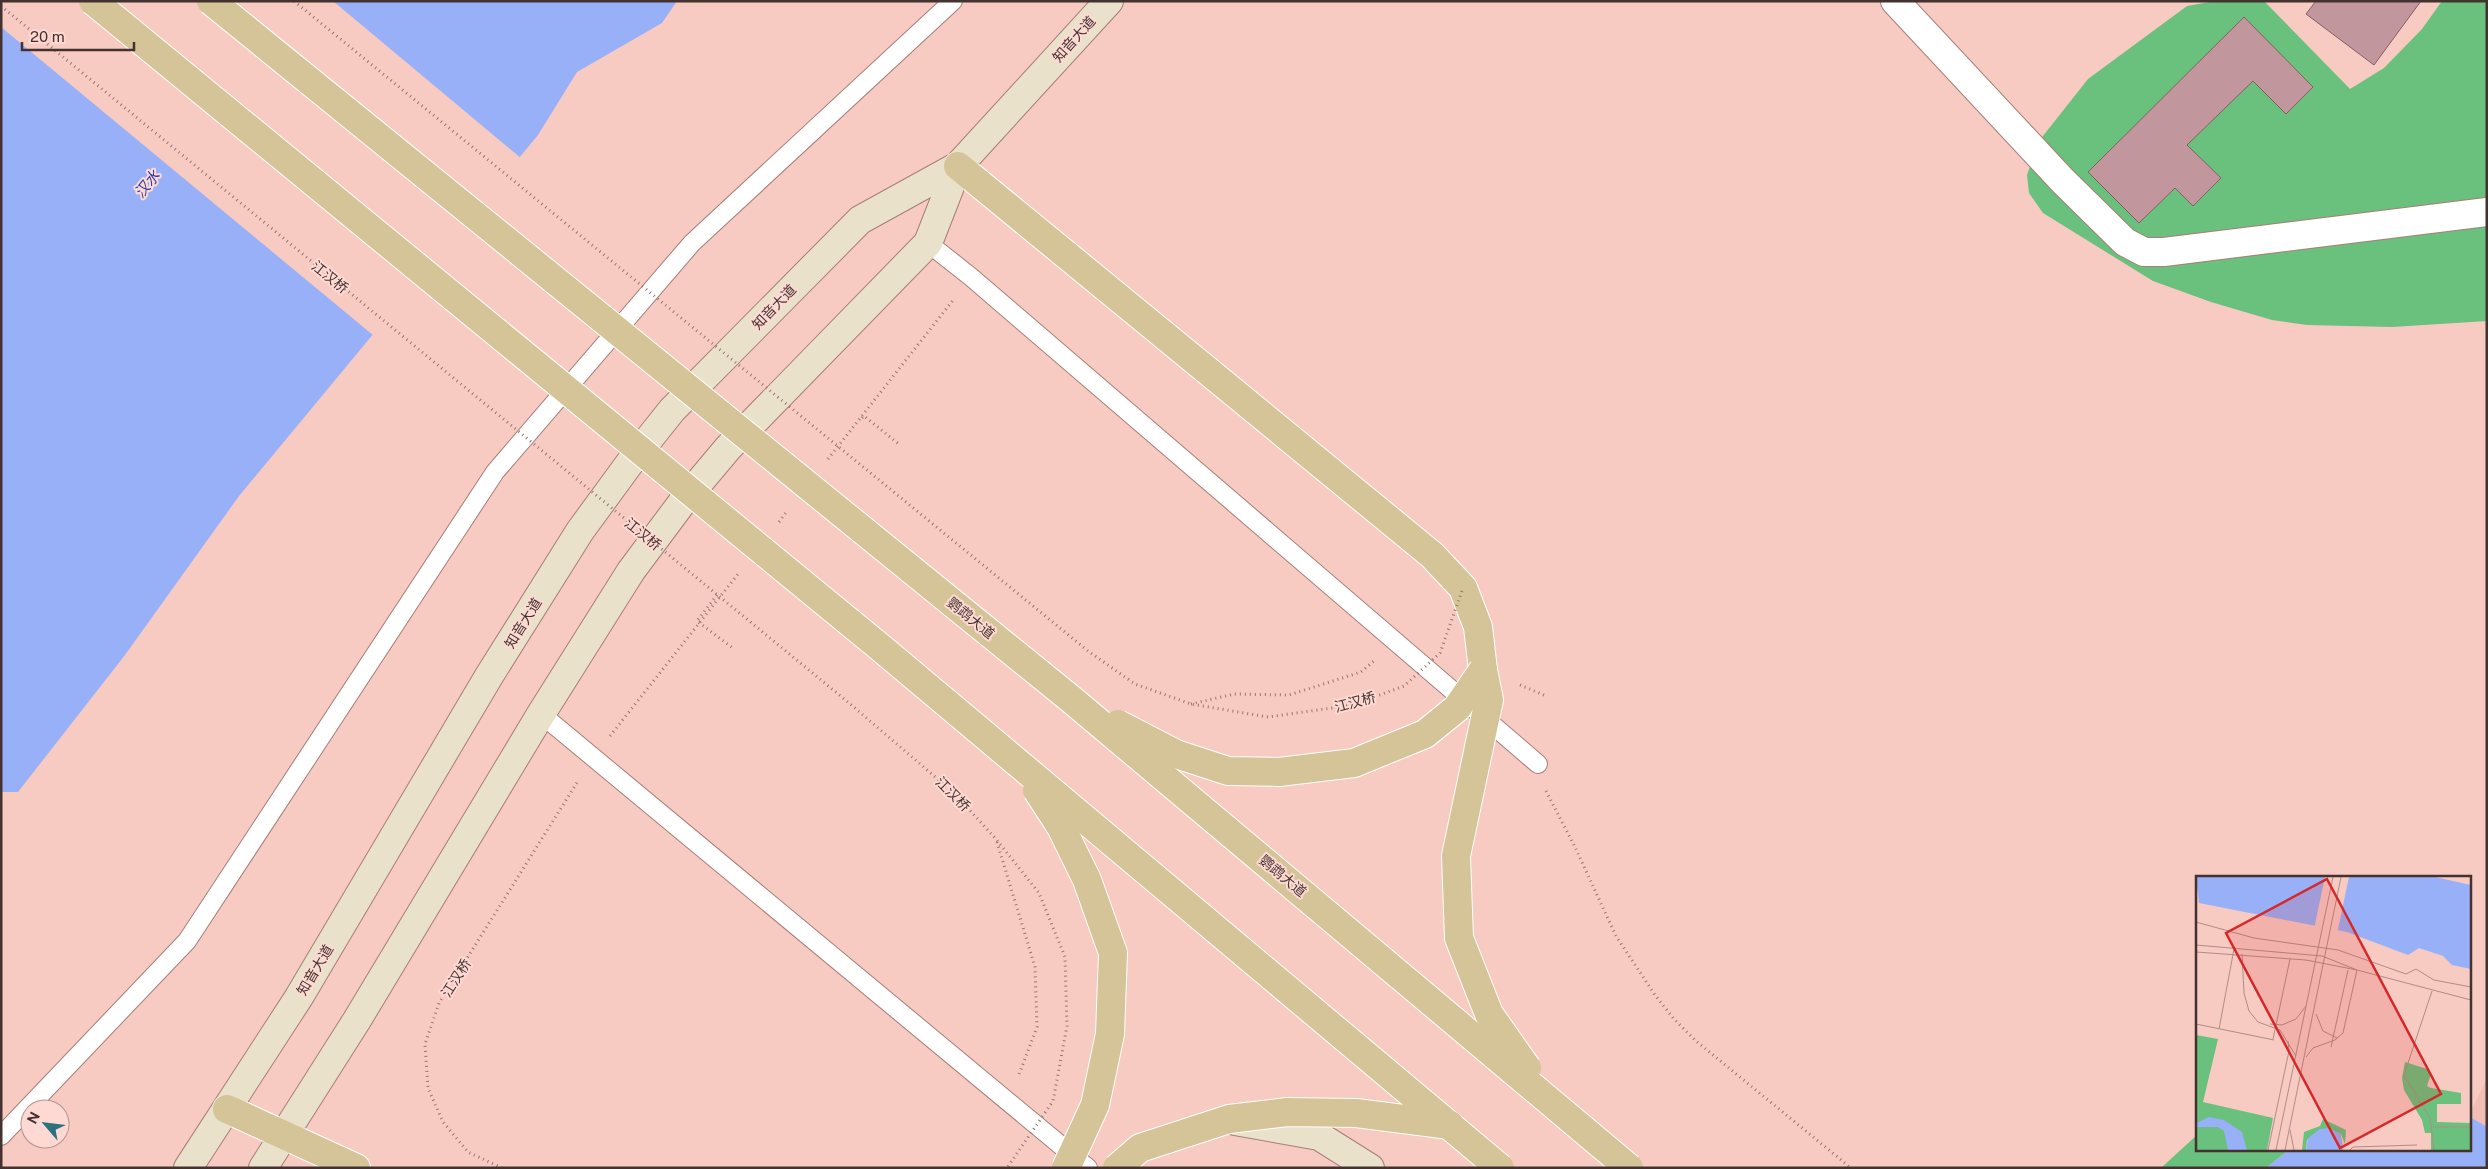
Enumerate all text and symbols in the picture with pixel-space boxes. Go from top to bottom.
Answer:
street label: 知音大道 [1049,13,1099,65]
scale bar [22,20,135,52]
text: 20 m [30,28,65,45]
water label: 汉水 [131,166,164,201]
street label: 江汉桥 [309,258,351,296]
street label: 知音大道 [749,281,799,333]
street label: 江汉桥 [622,515,664,553]
street label: 鹦鹉大道 [944,594,998,642]
street label: 知音大道 [501,595,545,651]
street label: 江汉桥 [1333,689,1377,715]
street label: 江汉桥 [932,773,974,815]
street label: 鹦鹉大道 [1256,852,1310,900]
inset map [2196,876,2470,1152]
street label: 知音大道 [294,942,336,998]
street label: 江汉桥 [438,956,474,1000]
north arrow [20,1099,70,1149]
text: N [24,1109,43,1126]

